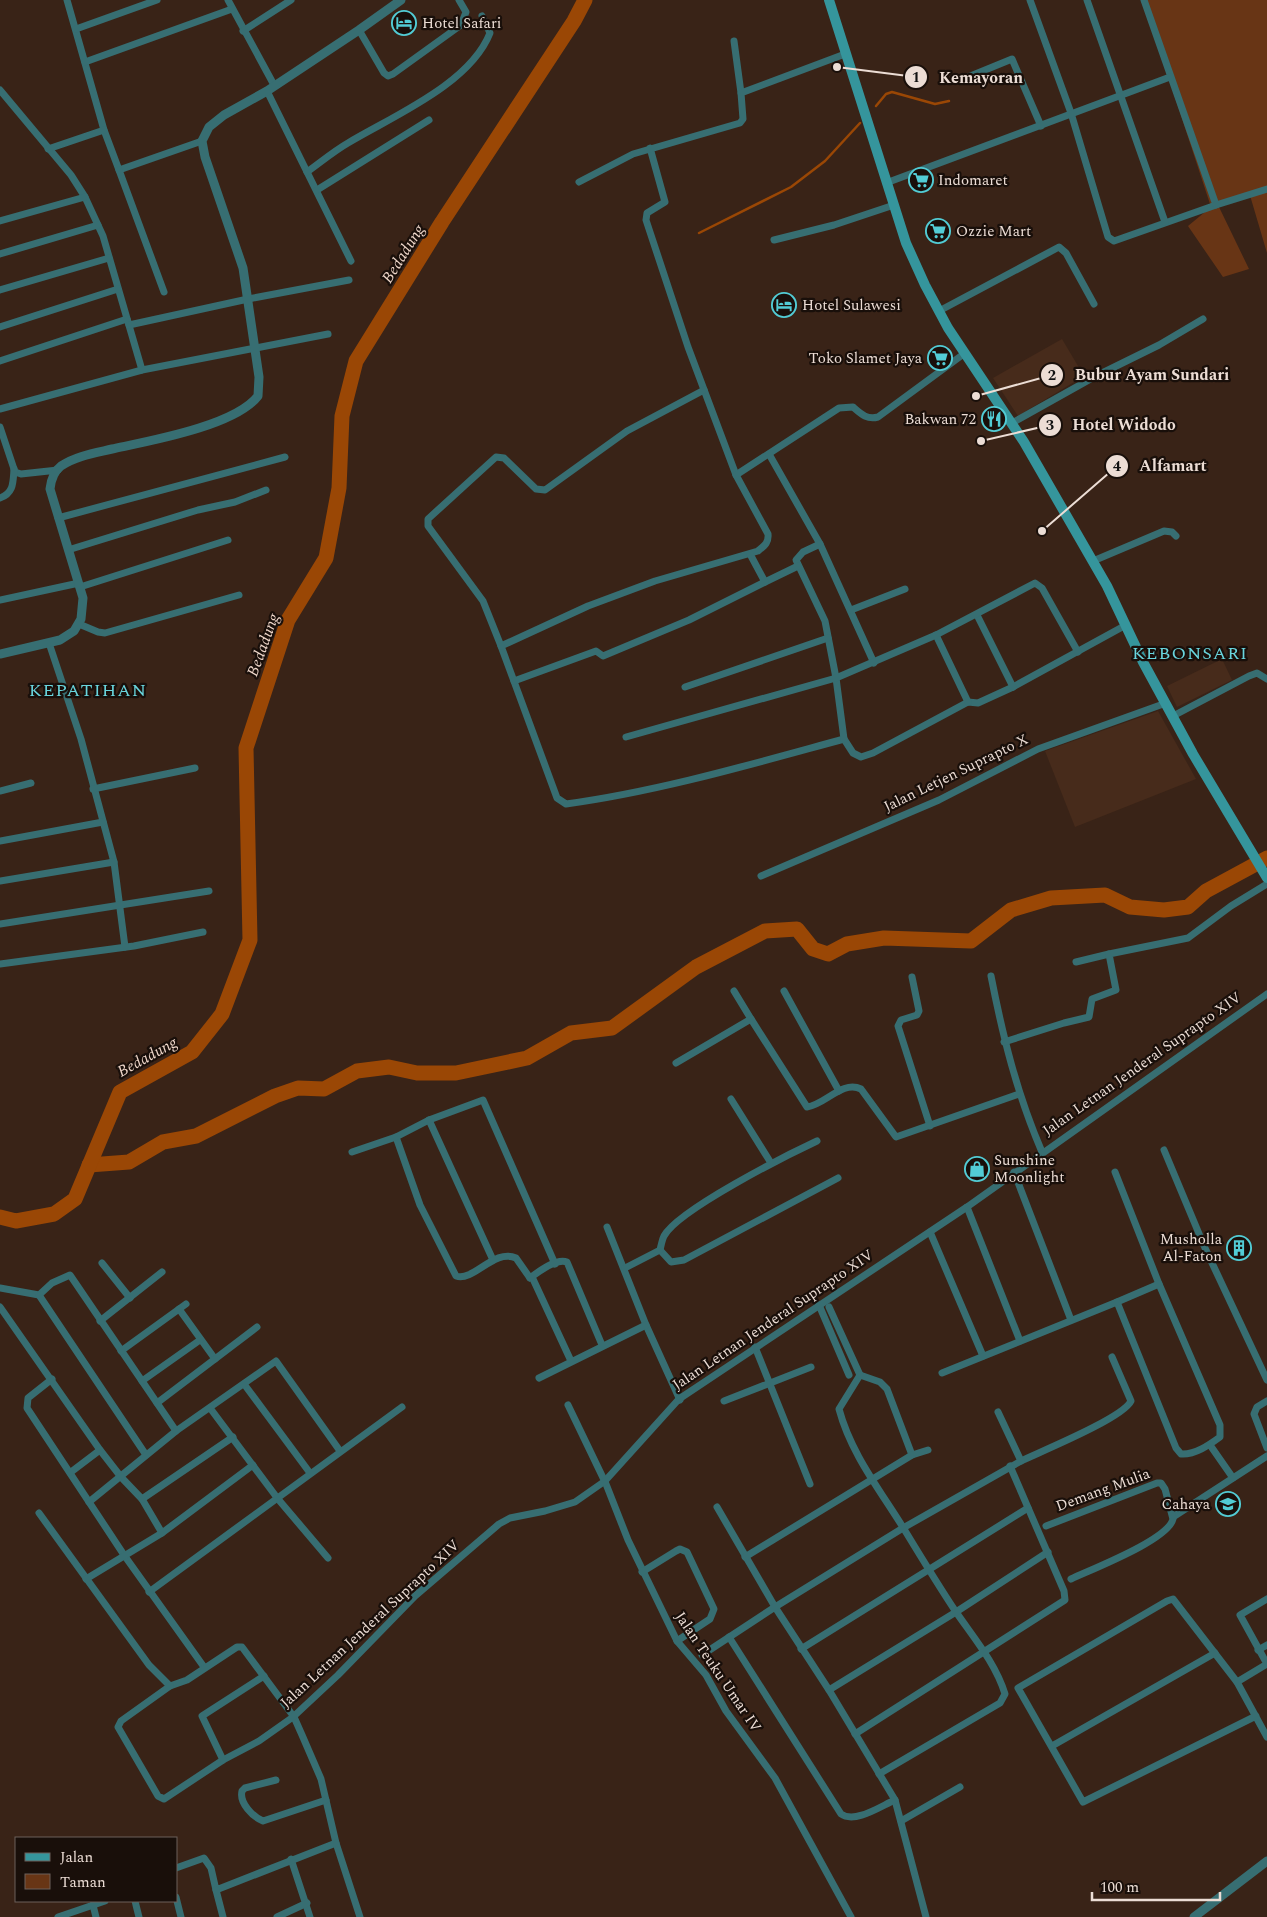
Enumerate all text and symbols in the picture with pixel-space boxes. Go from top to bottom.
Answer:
hotel icon: Hotel Safari [391,10,417,36]
place label: Hotel Safari [422,12,502,35]
callout: Kemayoran [904,62,1033,93]
text: 1 [912,66,920,89]
text: Kemayoran [939,66,1023,90]
supermarket icon: Indomaret [908,167,934,193]
place label: Indomaret [938,169,1008,192]
supermarket icon: Ozzie Mart [925,218,951,244]
water label: Bedadung [376,219,431,288]
place label: Ozzie Mart [956,220,1031,243]
hotel icon: Hotel Sulawesi [771,292,797,318]
place label: Hotel Sulawesi [802,294,901,317]
supermarket icon: Toko Slamet Jaya [927,345,953,371]
place label: Toko Slamet Jaya [808,347,923,370]
callout: Bubur Ayam Sundari [1040,359,1239,390]
text: Bubur Ayam Sundari [1075,363,1229,387]
text: 2 [1048,364,1056,387]
restaurant icon: Bakwan 72 [981,406,1007,432]
place label: Bakwan 72 [904,408,976,431]
callout: Hotel Widodo [1038,409,1186,440]
text: Hotel Widodo [1072,413,1176,437]
text: 3 [1046,414,1054,437]
callout: Alfamart [1105,450,1217,481]
text: Alfamart [1139,454,1207,478]
text: 4 [1113,455,1122,478]
water label: Bedadung [241,609,286,680]
district label: KEBONSARI [1132,640,1248,667]
district label: KEPATIHAN [29,677,147,704]
street label: Jalan Letjen Suprapto X [880,728,1032,818]
street label: Jalan Letnan Jenderal Suprapto XIV [1038,986,1246,1142]
water label: Bedadung [113,1030,182,1083]
place label: Sunshine Moonlight [994,1149,1065,1189]
shop icon: Sunshine Moonlight [964,1156,990,1182]
place label: Musholla Al-Faton [1160,1228,1223,1268]
building icon: Musholla Al-Faton [1226,1235,1252,1261]
street label: Jalan Letnan Jenderal Suprapto XIV [668,1244,878,1396]
street label: Demang Mulia [1053,1462,1154,1518]
school or university icon: Cahaya [1215,1491,1241,1517]
place label: Cahaya [1161,1493,1211,1516]
street label: Jalan Letnan Jenderal Suprapto XIV [275,1534,465,1714]
street label: Jalan Teuku Umar IV [669,1607,767,1737]
legend [15,1837,178,1902]
text: Jalan [60,1846,93,1869]
scale bar [1092,1870,1220,1902]
text: Taman [60,1871,106,1894]
text: 100 m [1100,1876,1139,1899]

